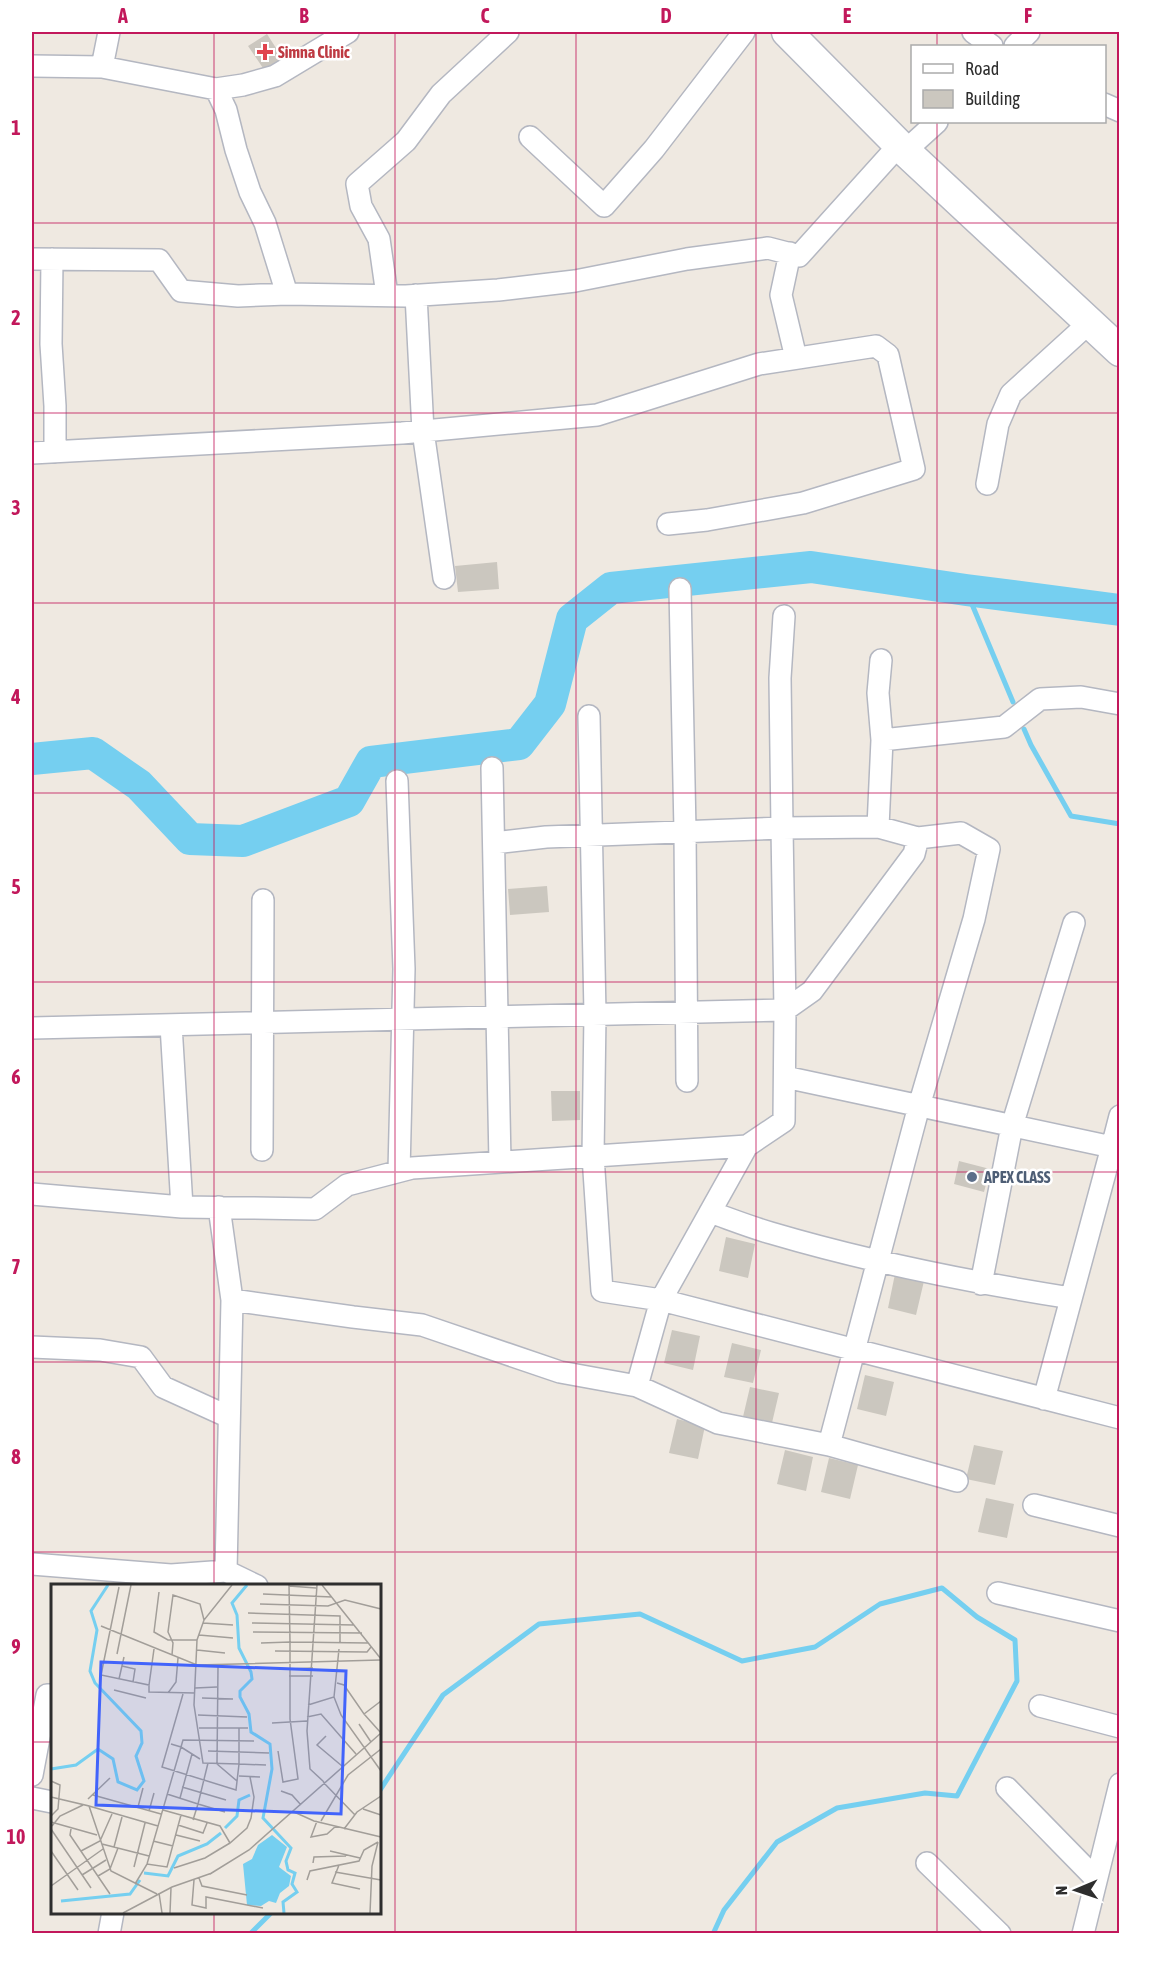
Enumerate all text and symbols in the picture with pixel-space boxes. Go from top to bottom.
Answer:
text: A [117,4,128,27]
text: B [299,4,309,27]
text: C [481,4,490,27]
text: D [660,4,672,27]
text: E [843,4,852,27]
text: F [1024,4,1032,27]
marker: Simna Clinic [256,43,274,61]
place label: Simna Clinic [278,43,350,61]
legend [911,45,1106,123]
text: Road [965,58,999,79]
text: Building [965,88,1020,109]
text: 1 [11,116,21,139]
text: 2 [11,306,21,329]
text: 3 [11,496,21,519]
text: 4 [10,685,21,708]
text: 5 [11,875,21,898]
text: 6 [11,1065,21,1088]
place label: APEX CLASS [983,1168,1051,1186]
marker: APEX CLASS [965,1170,979,1184]
text: 7 [11,1255,21,1278]
text: 8 [11,1445,21,1468]
inset map [51,1584,381,1914]
text: 9 [11,1635,21,1658]
text: 10 [7,1825,25,1848]
north arrow [1046,1860,1106,1920]
text: N [1052,1885,1070,1896]

